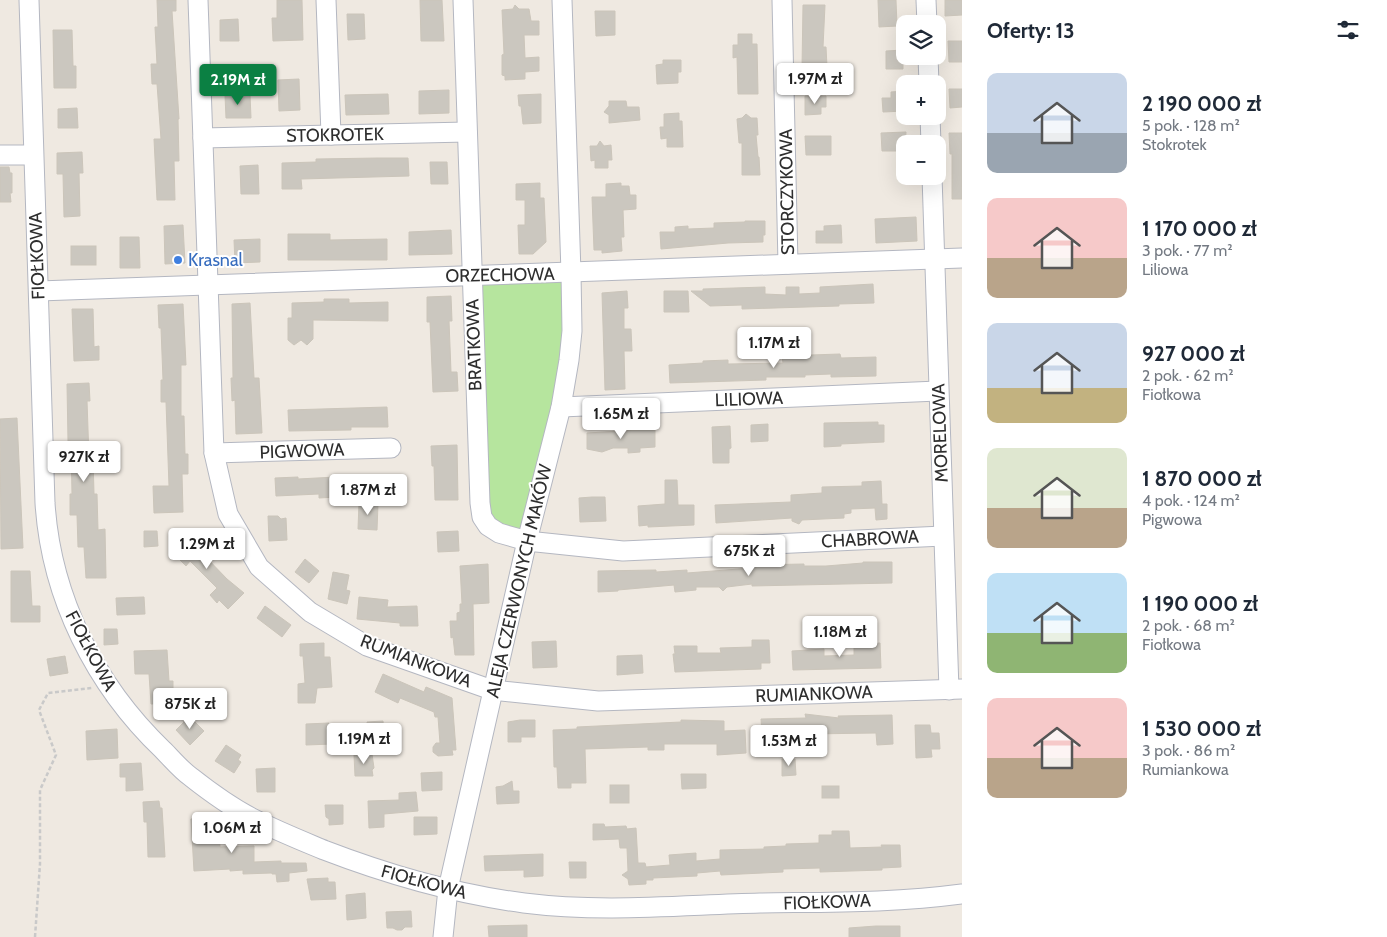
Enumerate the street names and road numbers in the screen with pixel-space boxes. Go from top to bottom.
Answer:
street label: STOKROTEK [286,123,385,147]
street label: STORCZYKOWA [775,129,799,255]
street label: FIOŁKOWA [24,212,50,300]
street label: ORZECHOWA [445,263,555,287]
street label: BRATKOWA [461,299,487,391]
street label: MORELOWA [927,383,953,483]
street label: LILIOWA [714,387,784,411]
street label: PIGWOWA [259,439,345,463]
street label: ALEJA CZERWONYCH MAKÓW [481,462,557,700]
street label: CHABROWA [821,525,919,553]
street label: FIOŁKOWA [61,607,121,695]
street label: RUMIANKOWA [357,630,475,692]
street label: RUMIANKOWA [755,681,873,707]
street label: FIOŁKOWA [379,860,469,904]
street label: FIOŁKOWA [783,889,871,915]

